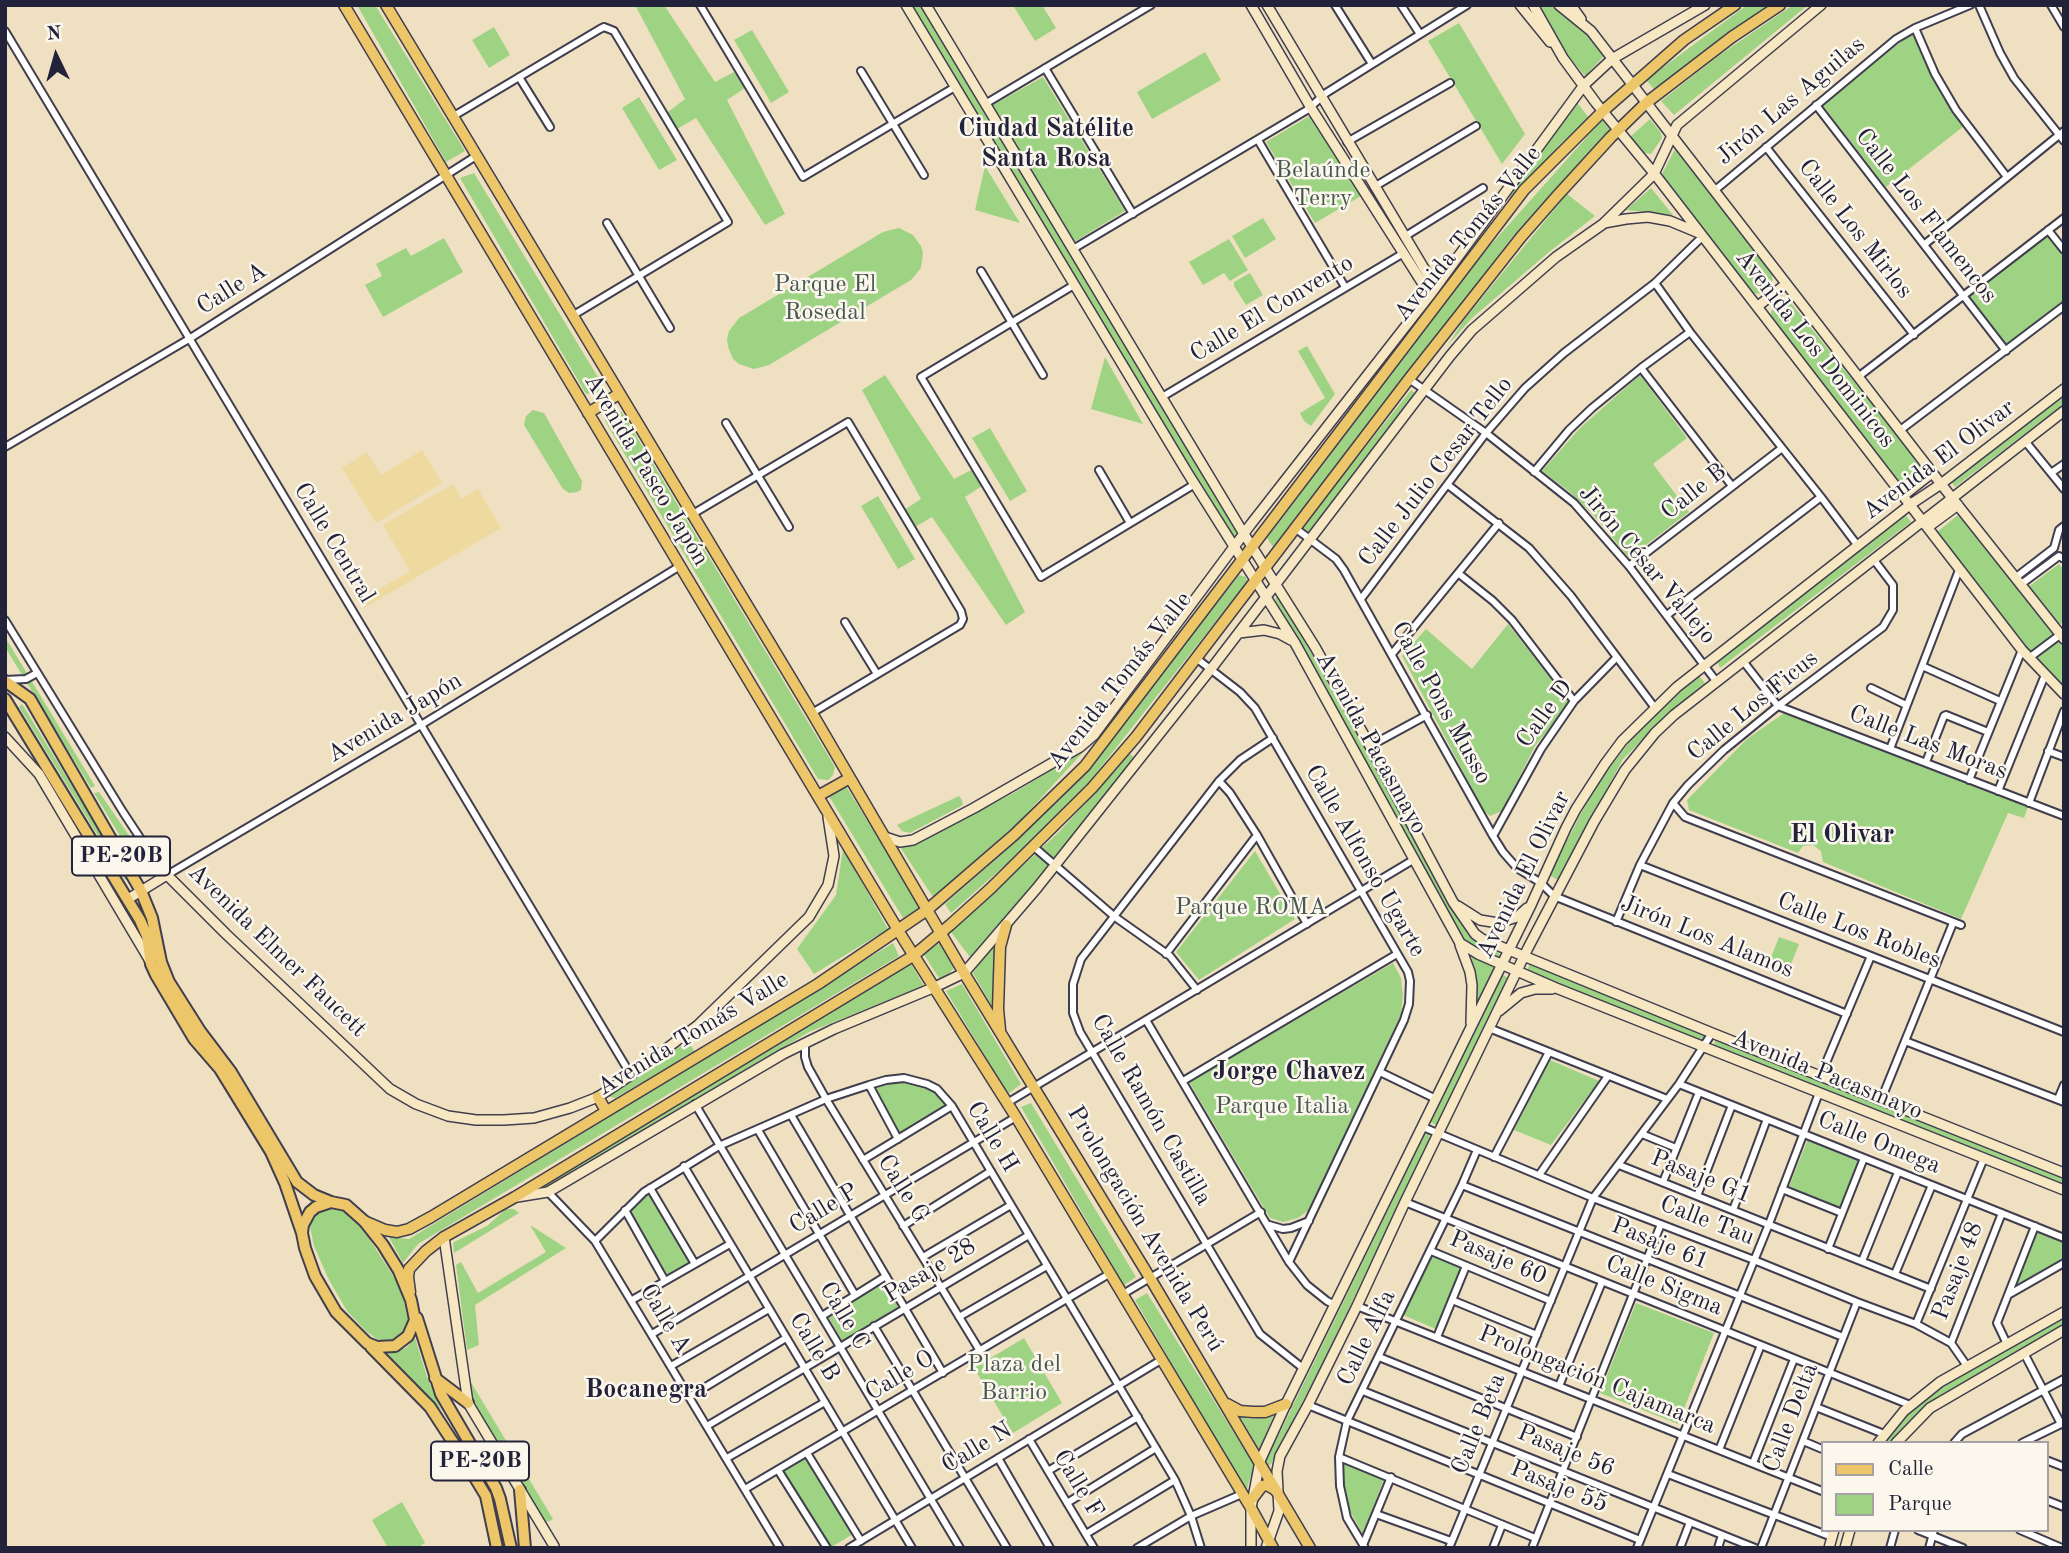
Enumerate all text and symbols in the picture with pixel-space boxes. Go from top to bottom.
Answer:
north arrow [21,21,91,91]
text: N [46,24,62,45]
street label: Jirón Las Aguilas [1711,30,1871,172]
district label: Ciudad Satélite Santa Rosa [958,113,1134,174]
street label: Calle Los Flamencos [1849,123,2003,309]
street label: Avenida Tomás Valle [1388,140,1548,328]
street label: Calle Los Mirlos [1792,154,1918,304]
park label: Belaúnde Terry [1275,157,1371,213]
street label: Avenida Los Dominicos [1729,244,1901,454]
street label: Calle El Convento [1185,249,1359,369]
street label: Calle A [192,256,272,322]
park label: Parque El Rosedal [774,271,876,327]
street label: Avenida Paseo Japón [577,369,715,571]
street label: Calle Julio Cesar Tello [1353,371,1519,573]
street label: Avenida El Olivar [1857,393,2021,527]
street label: Calle B [1655,457,1733,527]
street label: Calle Central [287,478,381,608]
street label: Jirón César Vallejo [1572,480,1722,650]
street label: Avenida Tomás Valle [1042,586,1198,776]
street label: Calle Pons Musso [1384,617,1498,789]
street label: Calle Los Ficus [1682,644,1824,768]
street label: Avenida Pacasmayo [1309,647,1433,839]
street label: Avenida Japón [322,666,468,770]
street label: Calle D [1511,674,1579,754]
street label: Calle Las Moras [1844,699,2012,787]
street label: Calle Alfonso Ugarte [1298,760,1432,962]
street label: Avenida El Olivar [1471,786,1577,964]
district label: El Olivar [1790,819,1894,851]
road number: PE-20B [72,836,170,876]
street label: Avenida Elmer Faucett [182,858,372,1044]
street label: Calle Los Robles [1773,887,1945,975]
street label: Jirón Los Alamos [1616,889,1798,985]
park label: Parque ROMA [1175,894,1327,922]
street label: Avenida Tomás Valle [592,966,794,1102]
street label: Calle Ramón Castilla [1084,1009,1218,1211]
street label: Avenida Pacasmayo [1727,1023,1927,1127]
district label: Jorge Chavez [1213,1056,1365,1088]
park label: Parque Italia [1215,1093,1349,1121]
street label: Calle H [960,1096,1024,1178]
street label: Prolongación Avenida Perú [1060,1101,1230,1357]
street label: Calle Omega [1813,1105,1945,1181]
street label: Pasaje G1 [1646,1144,1756,1210]
street label: Calle G [871,1149,935,1229]
street label: Calle P [784,1177,864,1241]
street label: Calle Tau [1656,1190,1758,1252]
street label: Pasaje 61 [1607,1211,1713,1277]
street label: Pasaje 48 [1926,1218,1990,1324]
street label: Pasaje 60 [1445,1225,1551,1291]
street label: Pasaje 28 [879,1232,981,1310]
street label: Calle Sigma [1601,1249,1727,1323]
street label: Calle C [812,1277,876,1355]
street label: Calle A [633,1279,697,1359]
street label: Calle Alfa [1331,1285,1403,1391]
street label: Calle B [782,1307,846,1387]
street label: Prolongación Cajamarca [1474,1319,1720,1441]
street label: Calle O [860,1344,940,1408]
park label: Plaza del Barrio [967,1351,1061,1407]
street label: Calle Delta [1757,1359,1825,1477]
street label: Calle Beta [1446,1369,1512,1479]
district label: Bocanegra [585,1374,707,1406]
street label: Calle N [937,1416,1017,1480]
street label: Pasaje 56 [1513,1418,1619,1484]
legend [1820,1441,2048,1532]
road number: PE-20B [431,1442,529,1480]
street label: Calle F [1046,1444,1110,1524]
street label: Pasaje 55 [1506,1454,1612,1520]
text: Calle [1888,1459,1933,1480]
text: Parque [1888,1494,1952,1515]

